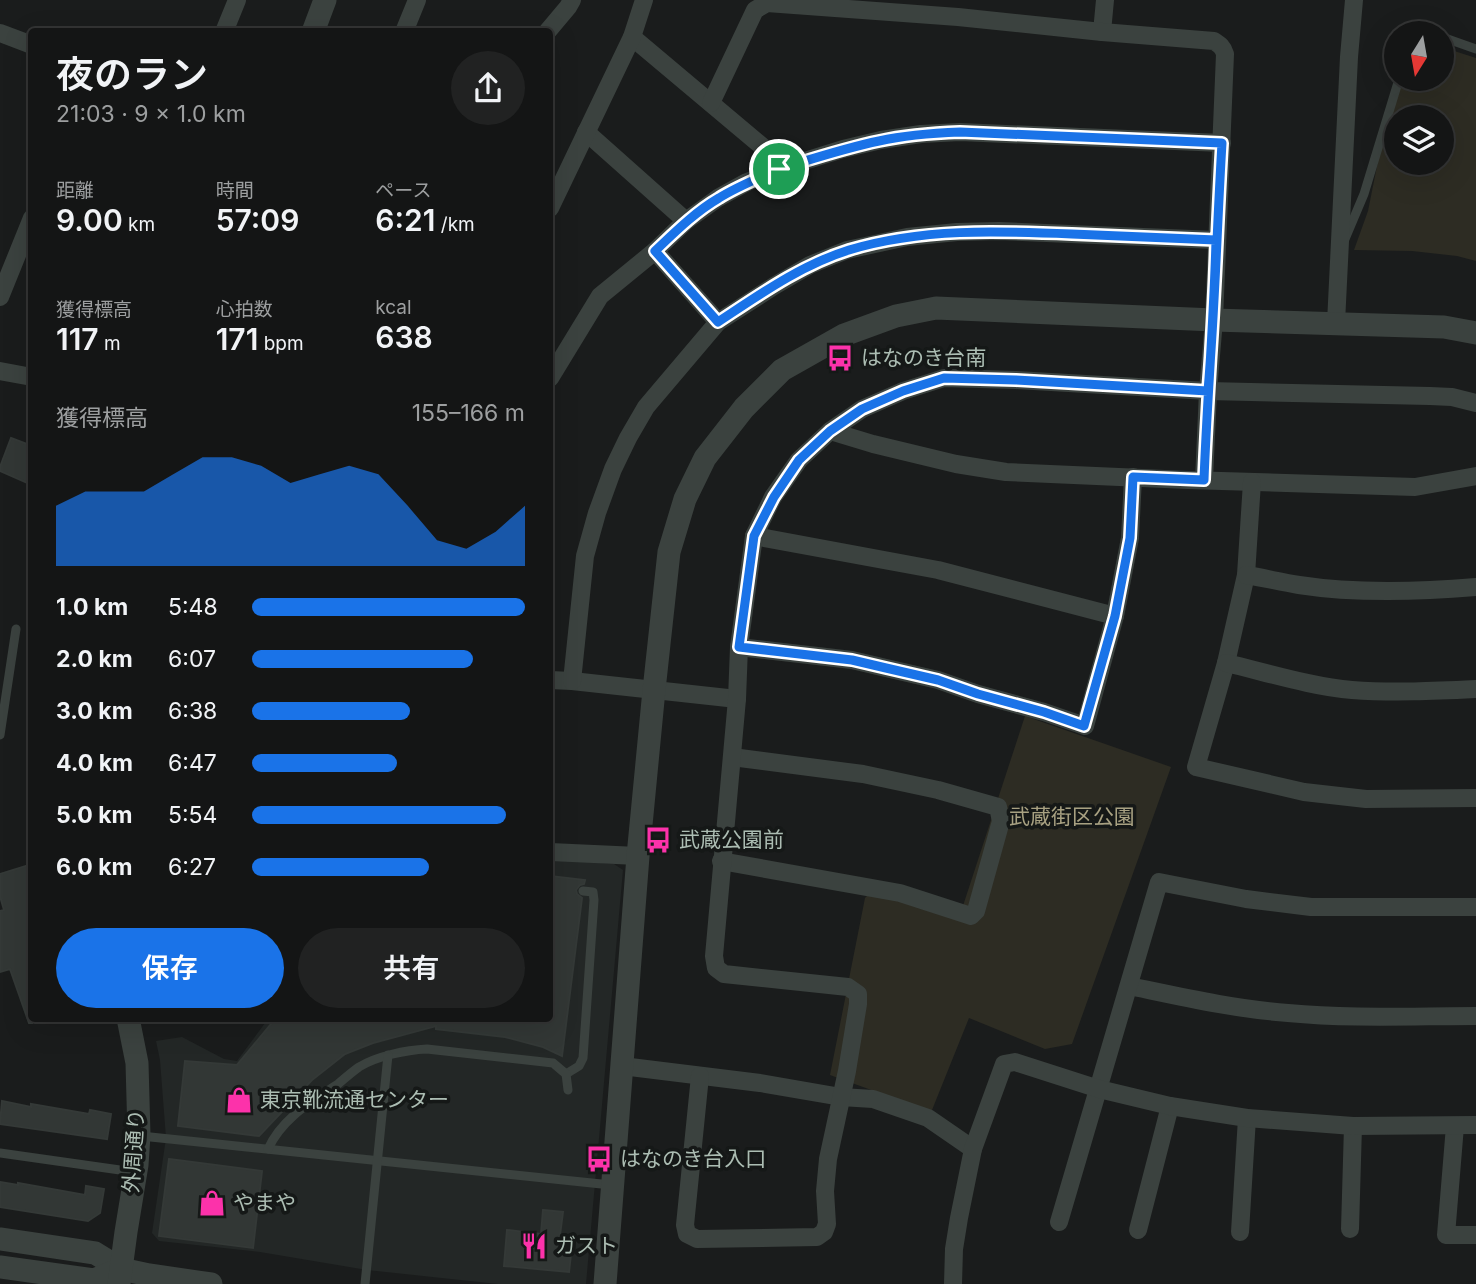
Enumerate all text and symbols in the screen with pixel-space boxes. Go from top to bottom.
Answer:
north arrow [1384,21,1454,91]
map controls [1384,21,1454,175]
text: 夜のラン [56,51,208,97]
button: share [451,51,525,125]
text: 21:03 · 9 × 1.0 km [56,100,246,128]
button: layers [1384,105,1454,175]
pin [749,139,809,199]
icon: arrive [760,150,798,188]
text: 距離 [56,179,94,202]
text: 時間 [216,179,254,202]
text: ペース [375,179,431,202]
text: 9.00 [56,202,123,238]
text: 57:09 [216,202,299,238]
text: 6:21 [375,202,435,238]
text: km [123,213,155,236]
text: /km [435,213,475,236]
text: kcal [375,296,412,319]
text: 獲得標高 [56,298,132,321]
text: 心拍数 [216,298,273,321]
text: 638 [375,319,433,355]
text: 117 [56,321,99,357]
text: 171 [216,321,258,357]
text: m [99,332,121,355]
text: bpm [258,332,304,355]
bus stop icon: はなのき台南 [825,343,855,373]
place label: はなのき台南 [861,345,986,370]
text: 155–166 m [412,399,525,427]
text: 獲得標高 [56,404,148,432]
text: 1.0 km [56,593,128,621]
text: 5:48 [168,593,218,621]
text: 2.0 km [56,645,133,673]
text: 6:07 [168,645,216,673]
text: 3.0 km [56,697,133,725]
text: 6:38 [168,697,217,725]
text: 4.0 km [56,749,133,777]
text: 6:47 [168,749,217,777]
text: 5.0 km [56,801,132,829]
text: 5:54 [168,801,217,829]
park label: 武蔵街区公園 [1009,804,1135,829]
bus stop icon: 武蔵公園前 [643,825,673,855]
place label: 武蔵公園前 [679,827,784,852]
text: 6.0 km [56,853,133,881]
text: 6:27 [168,853,216,881]
button: 保存 [56,928,284,1008]
button: 共有 [298,928,525,1008]
shop icon: 東京靴流通センター [224,1085,254,1115]
place label: 東京靴流通センター [260,1087,449,1112]
street label: 外周通り [118,1108,149,1194]
bus stop icon: はなのき台入口 [584,1144,614,1174]
place label: はなのき台入口 [620,1146,766,1171]
shop icon: やまや [197,1188,227,1218]
place label: やまや [233,1190,296,1215]
restaurant icon: ガスト [519,1231,549,1261]
place label: ガスト [555,1233,618,1258]

